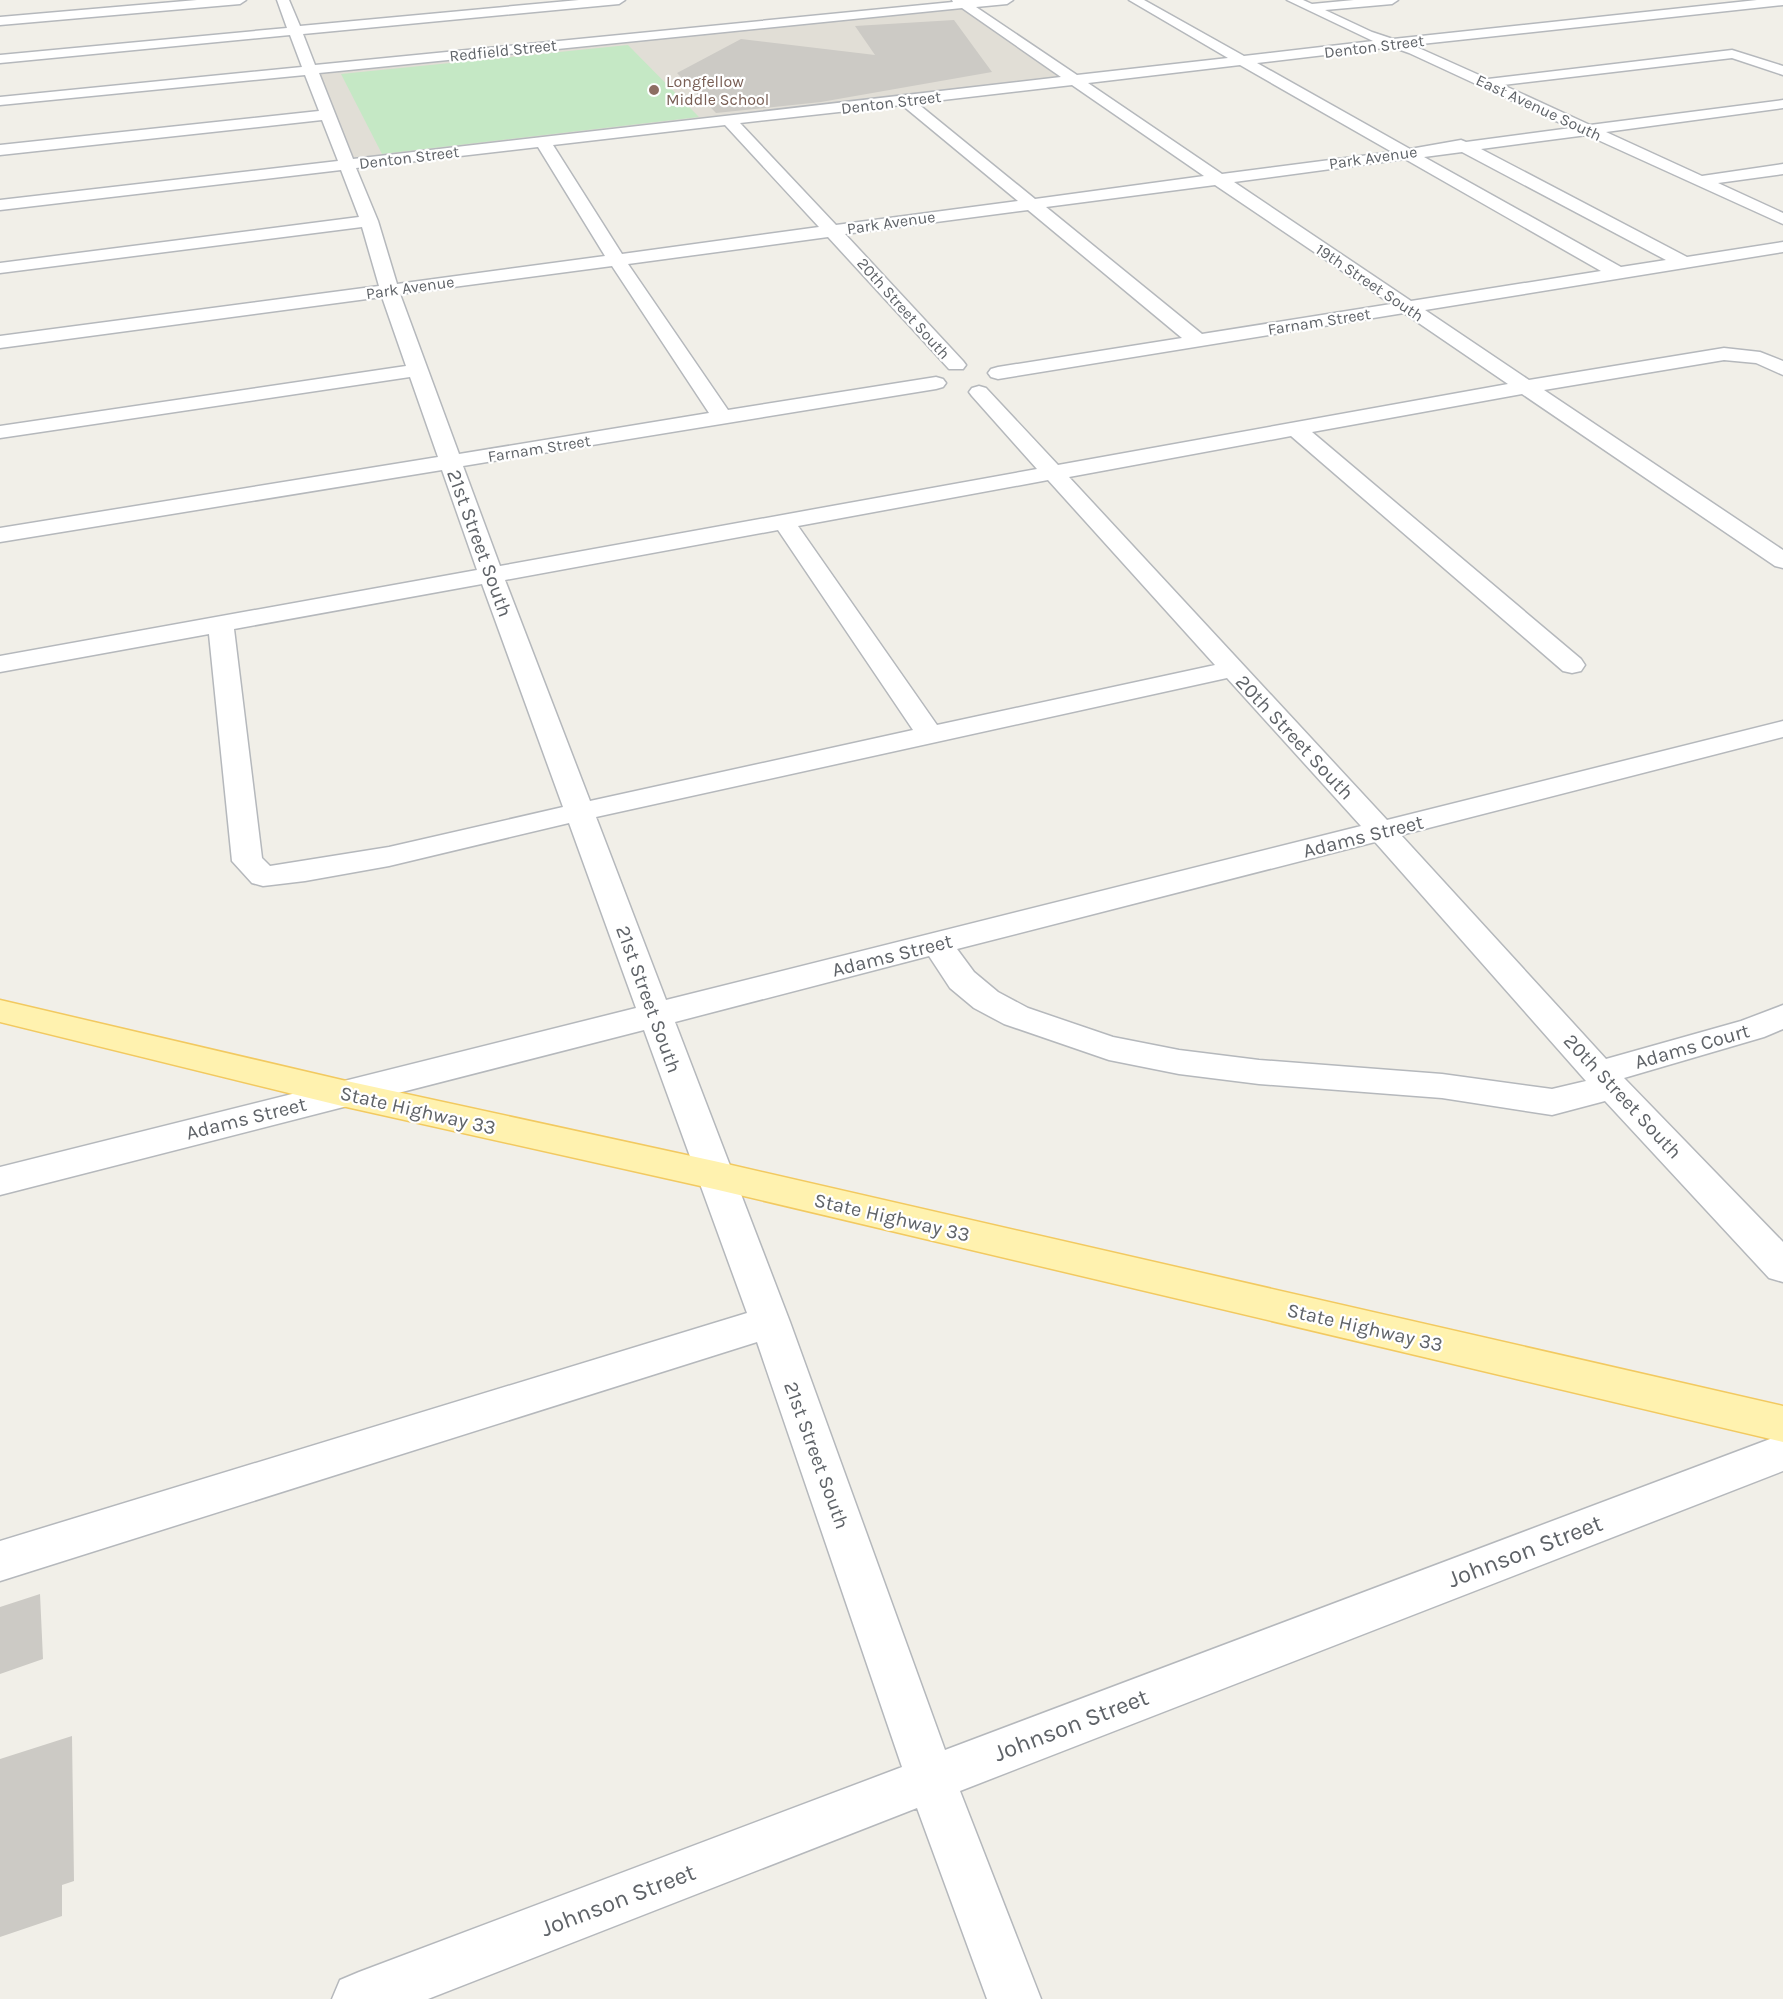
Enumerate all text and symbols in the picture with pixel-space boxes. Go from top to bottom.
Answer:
street label: Denton Street [1323,31,1425,62]
street label: Redfield Street [449,35,558,66]
street label: East Avenue South [1473,70,1605,145]
place label: Longfellow Middle School [666,72,769,109]
marker: Longfellow Middle School [647,83,661,97]
street label: Denton Street [840,87,942,118]
street label: Denton Street [358,142,460,173]
street label: Park Avenue [1328,142,1418,173]
street label: Park Avenue [846,207,936,238]
street label: 19th Street South [1312,239,1427,325]
street label: 20th Street South [853,254,954,363]
street label: Park Avenue [365,272,455,303]
street label: Farnam Street [1266,304,1372,339]
street label: Farnam Street [486,431,592,466]
street label: 21st Street South [442,466,517,620]
street label: 20th Street South [1231,670,1358,804]
street label: Adams Street [1301,810,1426,863]
street label: 21st Street South [611,922,686,1076]
street label: Adams Street [830,929,955,982]
street label: Adams Court [1632,1019,1753,1074]
street label: 20th Street South [1559,1029,1686,1163]
street label: State Highway 33 [338,1081,498,1140]
street label: Adams Street [184,1092,309,1145]
street label: State Highway 33 [812,1188,972,1247]
street label: State Highway 33 [1285,1298,1445,1357]
street label: 21st Street South [779,1378,854,1532]
street label: Johnson Street [1444,1509,1606,1593]
street label: Johnson Street [990,1683,1152,1767]
street label: Johnson Street [537,1858,699,1942]

